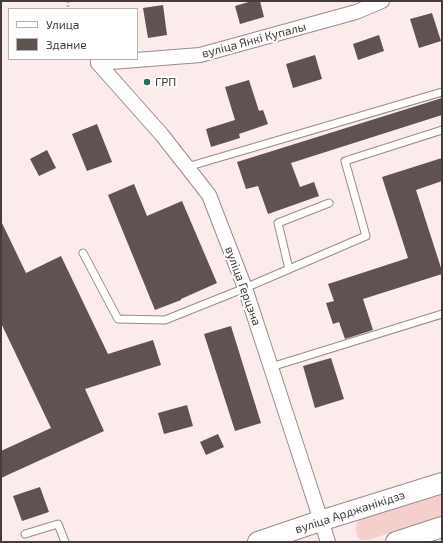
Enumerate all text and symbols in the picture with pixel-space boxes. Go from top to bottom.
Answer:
legend [8,8,138,60]
text: Улица [46,17,79,31]
street label: вуліца Янкі Купалы [200,19,308,61]
text: Здание [46,37,87,51]
place label: ГРП [155,75,176,89]
marker: ГРП [142,77,152,87]
street label: вуліца Герцэна [222,244,264,328]
street label: вуліца Арджанікідзэ [293,487,407,537]

